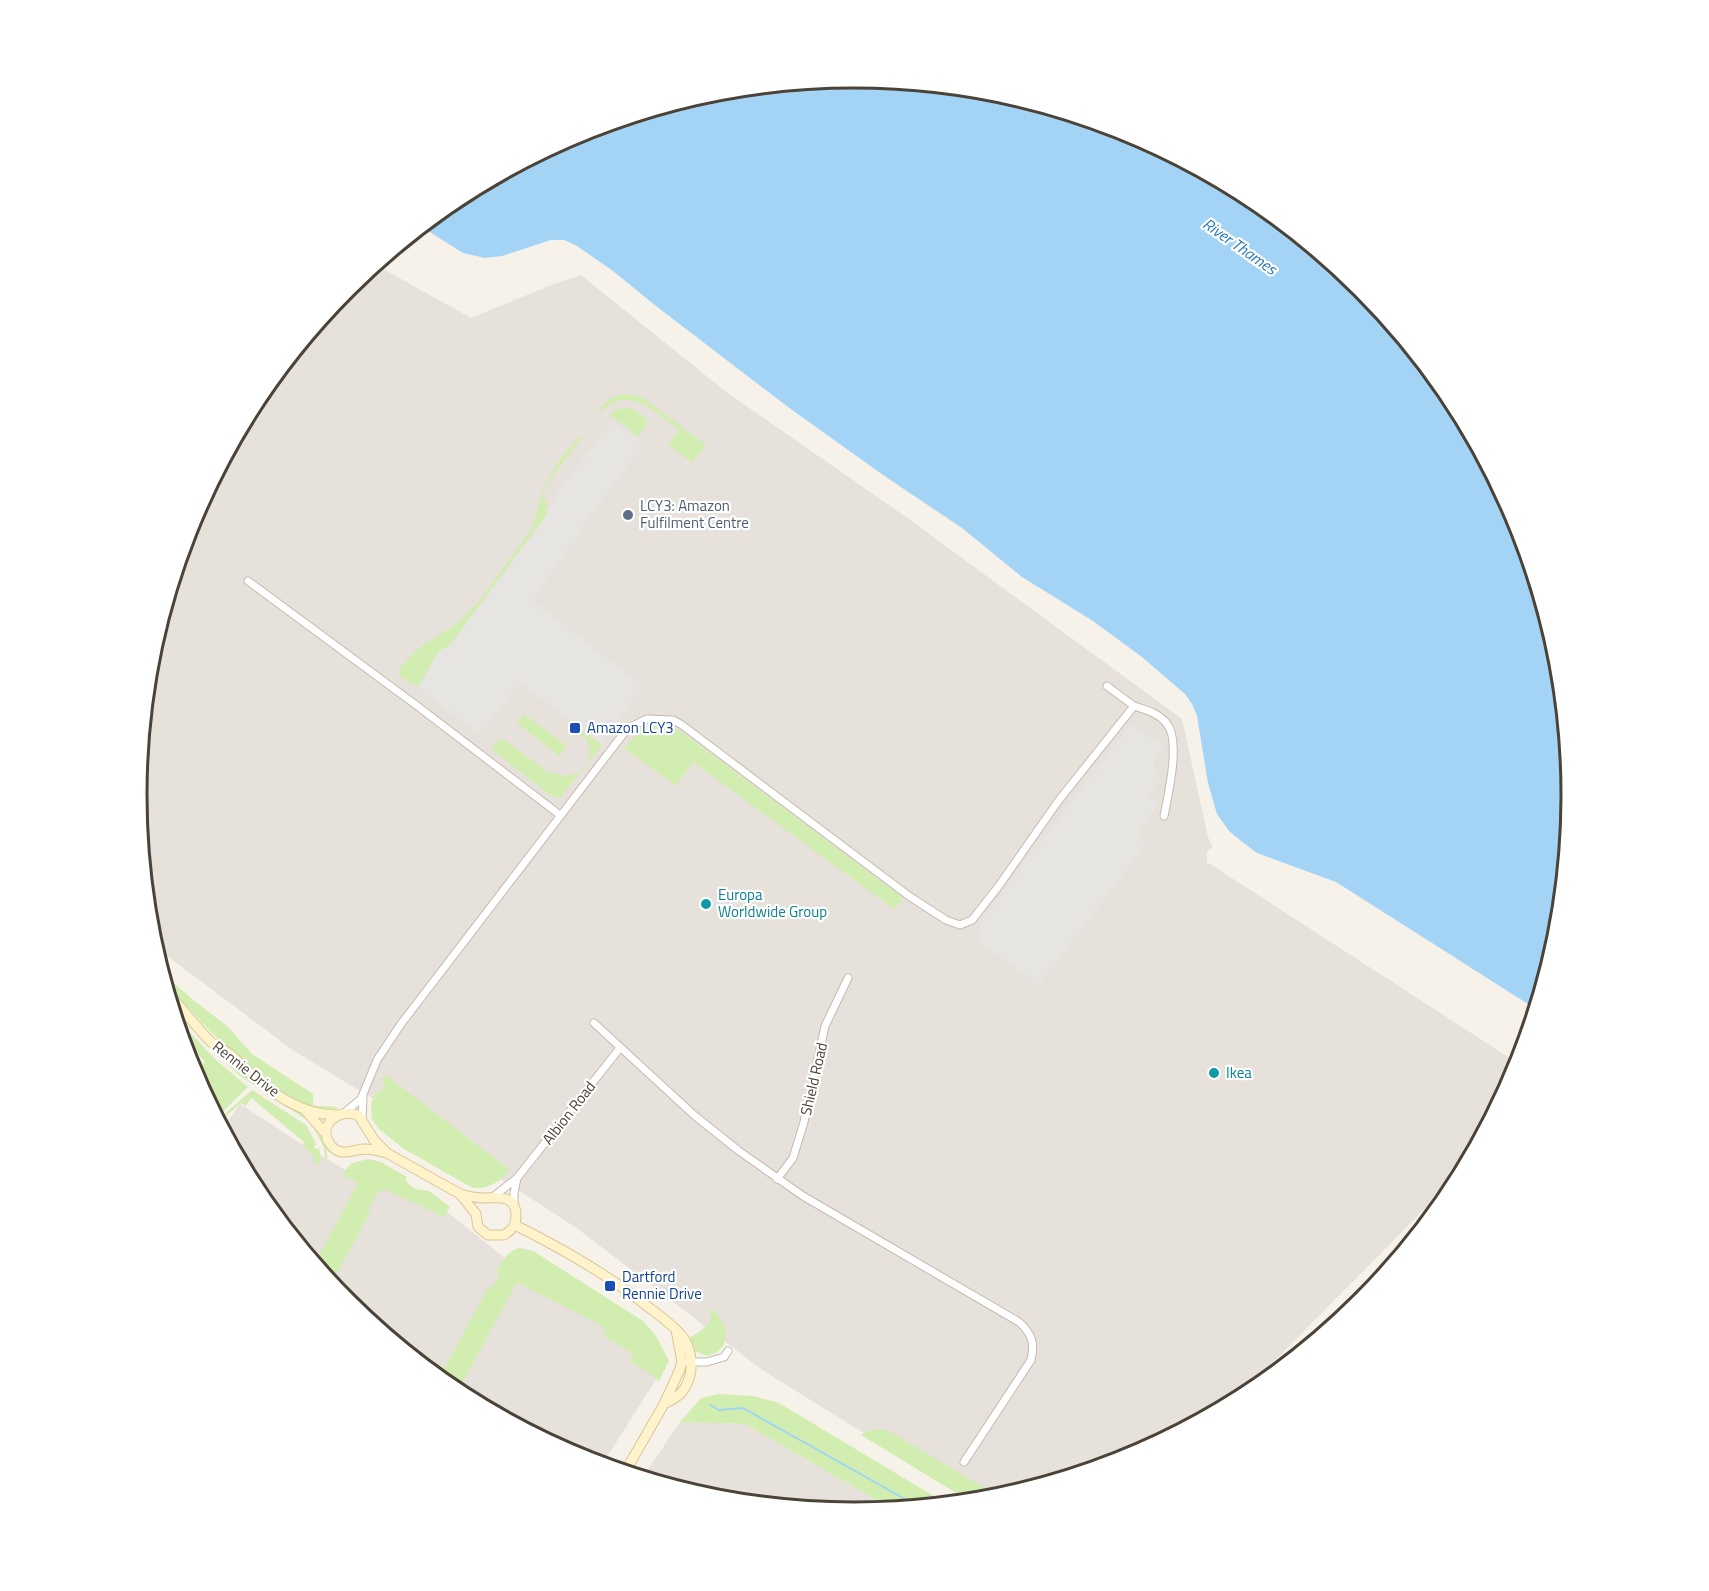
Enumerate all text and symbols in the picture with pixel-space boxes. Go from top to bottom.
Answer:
water label: River Thames [1198,212,1283,281]
place label: LCY3: Amazon Fulfilment Centre [640,494,749,534]
marker: LCY3: Amazon Fulfilment Centre [621,508,635,522]
place label: Amazon LCY3 [587,716,674,739]
marker: Amazon LCY3 [568,721,582,735]
place label: Europa Worldwide Group [718,883,827,923]
marker: Europa Worldwide Group [699,897,713,911]
street label: Rennie Drive [208,1035,285,1102]
street label: Shield Road [794,1040,833,1118]
place label: Ikea [1226,1061,1252,1084]
marker: Ikea [1207,1066,1221,1080]
street label: Albion Road [536,1076,601,1149]
place label: Dartford Rennie Drive [622,1265,702,1305]
marker: Dartford Rennie Drive [603,1279,617,1293]

